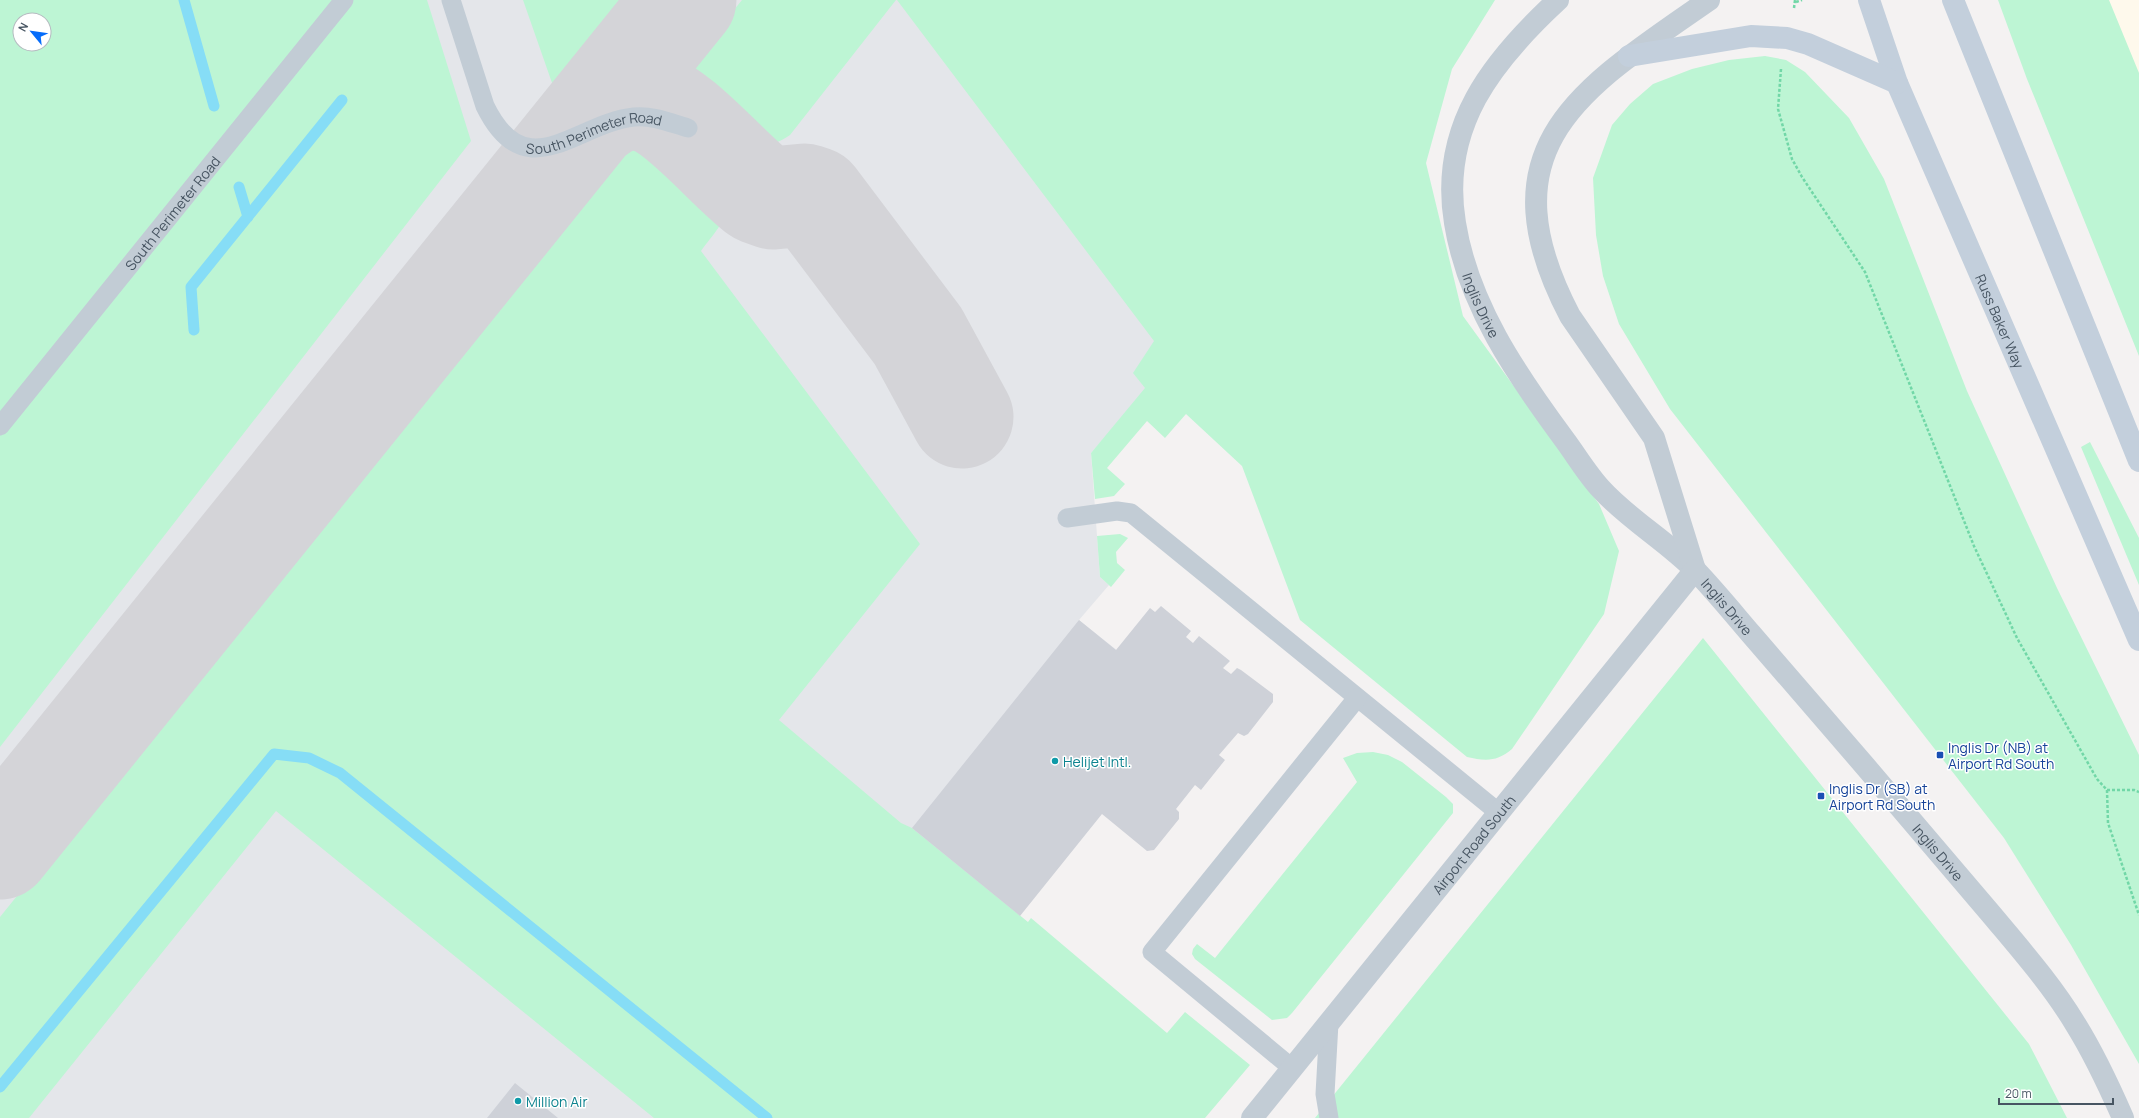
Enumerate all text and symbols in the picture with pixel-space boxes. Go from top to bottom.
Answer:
north arrow [12,12,52,52]
text: N [14,20,31,34]
street label: South Perimeter Road [525,107,664,158]
street label: South Perimeter Road [120,152,224,274]
street label: Inglis Drive [1459,270,1504,341]
street label: Russ Baker Way [1972,271,2029,372]
street label: Inglis Drive [1697,574,1757,639]
place label: Inglis Dr (NB) at Airport Rd South [1948,738,2054,773]
marker: Inglis Dr (NB) at Airport Rd South [1935,750,1945,760]
place label: Helijet Intl. [1063,752,1131,771]
marker: Helijet Intl. [1050,756,1060,766]
place label: Inglis Dr (SB) at Airport Rd South [1829,779,1935,814]
street label: Airport Road South [1427,791,1519,898]
marker: Inglis Dr (SB) at Airport Rd South [1816,791,1826,801]
street label: Inglis Drive [1909,819,1968,885]
scale bar [1999,1080,2113,1106]
text: 20 m [2005,1085,2032,1102]
place label: Million Air [526,1092,587,1111]
marker: Million Air [513,1096,523,1106]

